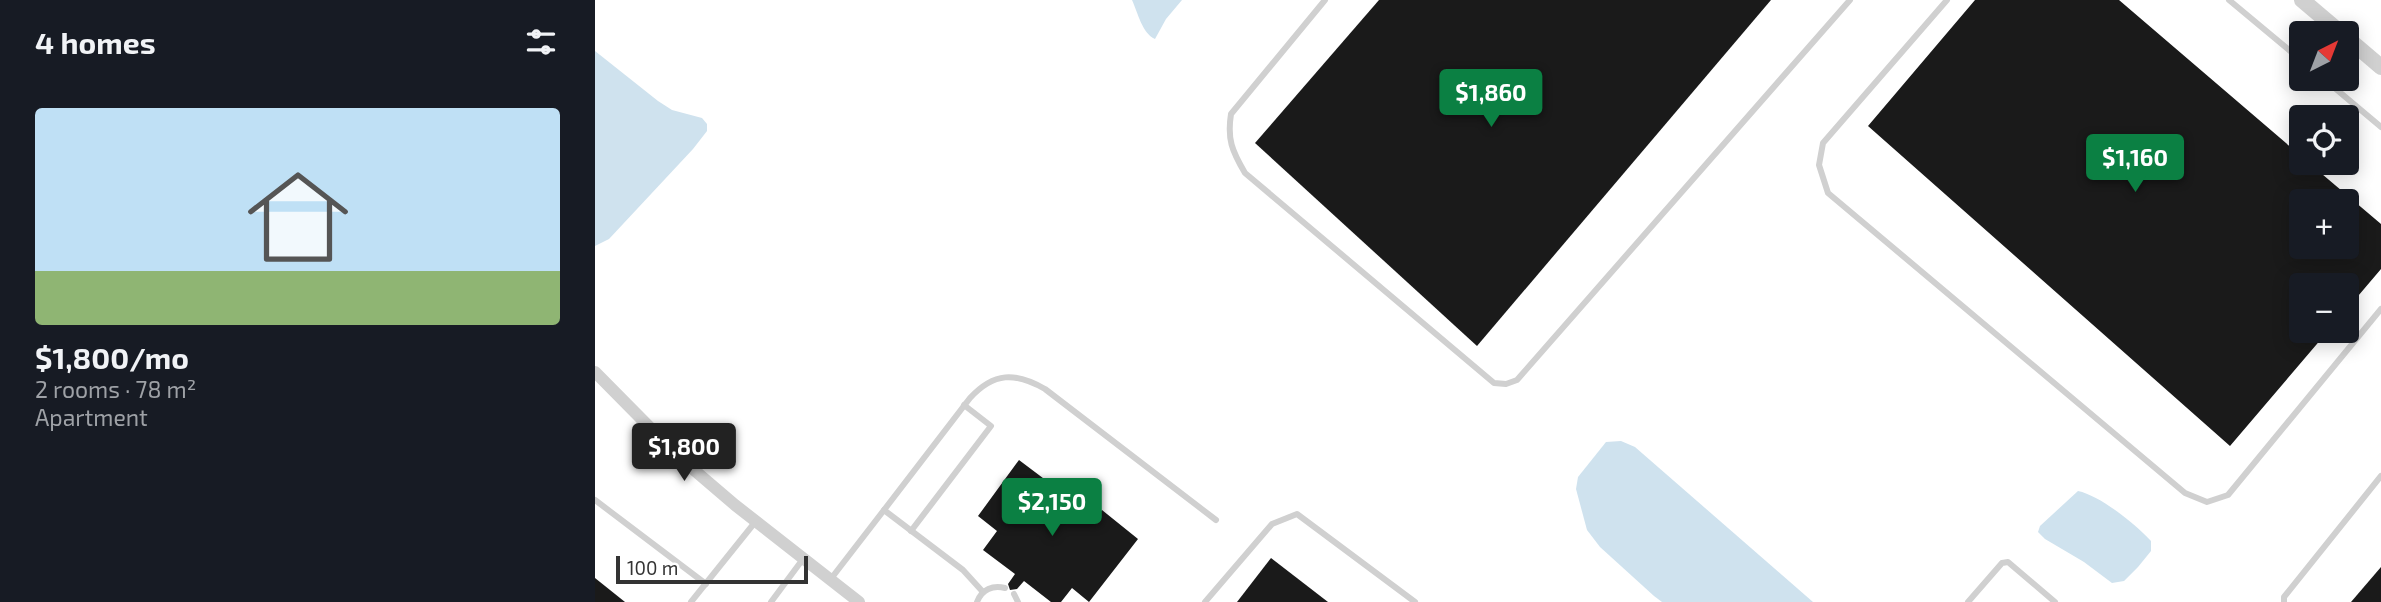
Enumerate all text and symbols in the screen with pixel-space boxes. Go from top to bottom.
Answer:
north arrow [2289,21,2359,91]
map controls [2289,21,2359,343]
icon: filters [522,23,560,61]
text: 4 homes [35,24,156,60]
pin: $1,860 [1434,69,1548,129]
text: $1,860 [1455,78,1527,106]
button: locate [2289,105,2359,175]
pin: $1,160 [2078,134,2192,194]
text: $1,160 [2102,143,2168,171]
icon: home [235,154,361,280]
button: + [2289,189,2359,259]
button: − [2289,273,2359,343]
text: $1,800/mo [35,339,189,375]
text: 2 rooms · 78 m² [35,375,196,403]
text: Apartment [35,403,148,431]
pin: $1,800 [627,424,741,483]
text: $1,800 [648,432,720,460]
pin: $2,150 [995,478,1109,538]
text: $2,150 [1018,487,1086,515]
scale bar [616,553,809,585]
text: 100 m [627,556,678,579]

